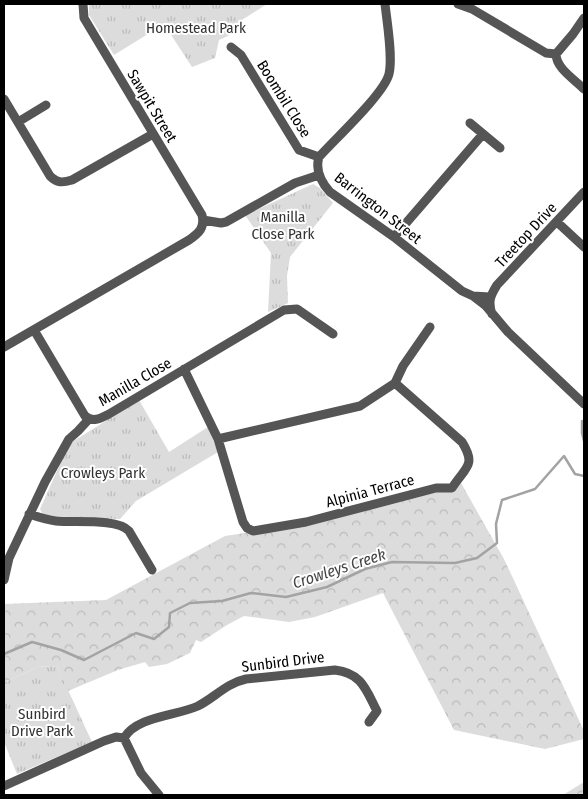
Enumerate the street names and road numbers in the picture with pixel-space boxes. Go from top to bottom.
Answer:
street label: Boombil Close [253,57,315,141]
street label: Sawpit Street [123,66,181,146]
street label: Barrington Street [331,168,425,248]
street label: Treetop Drive [491,199,561,271]
street label: Manilla Close [95,354,175,410]
street label: Alpinia Terrace [324,471,416,511]
street label: Sunbird Drive [241,648,325,676]

